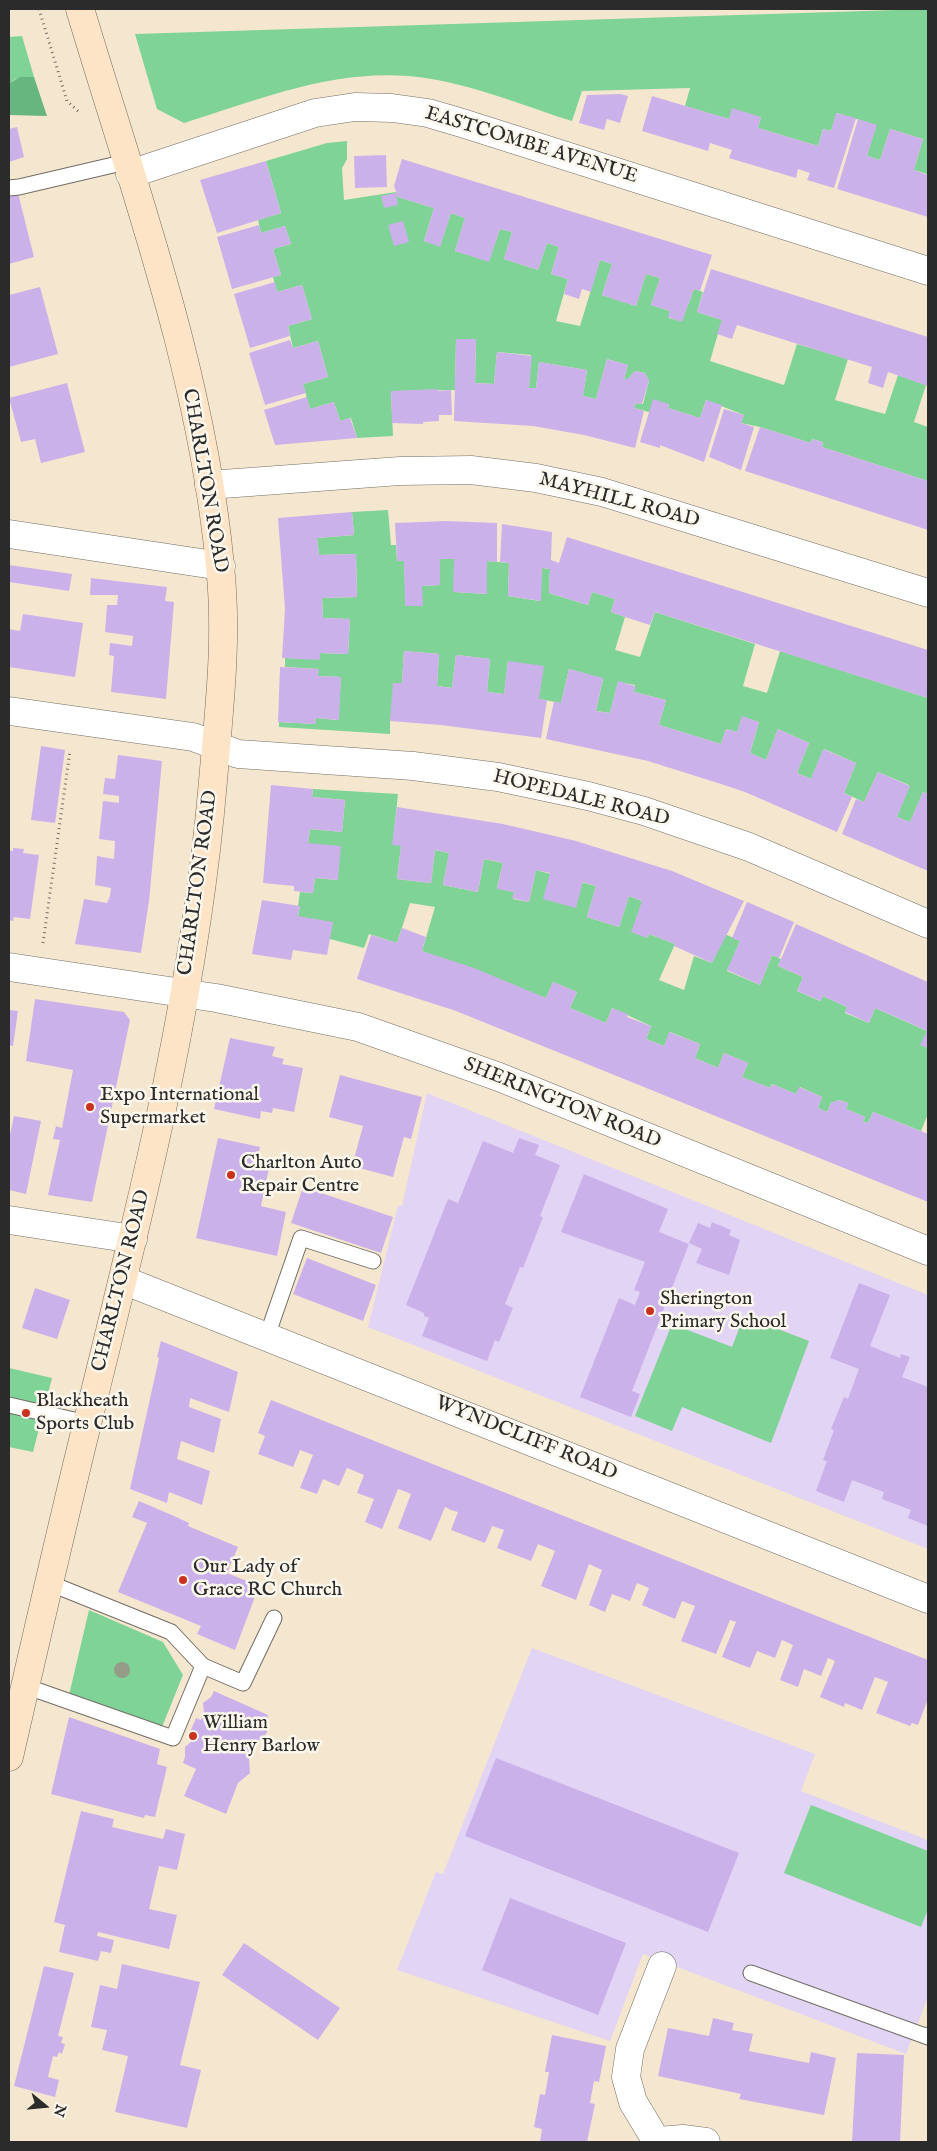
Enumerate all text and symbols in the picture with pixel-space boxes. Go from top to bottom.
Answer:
street label: EASTCOMBE AVENUE [422,102,640,190]
street label: CHARLTON ROAD [176,387,232,575]
street label: MAYHILL ROAD [536,468,702,534]
street label: HOPEDALE ROAD [490,765,672,833]
street label: CHARLTON ROAD [174,789,224,977]
street label: SHERINGTON ROAD [460,1053,664,1155]
place label: Expo International Supermarket [100,1084,259,1131]
marker: Expo International Supermarket [84,1101,96,1113]
place label: Charlton Auto Repair Centre [241,1152,361,1199]
marker: Charlton Auto Repair Centre [225,1169,237,1181]
street label: CHARLTON ROAD [88,1188,156,1374]
place label: Sherington Primary School [660,1288,786,1335]
marker: Sherington Primary School [644,1305,656,1317]
place label: Blackheath Sports Club [36,1390,134,1437]
street label: WYNDCLIFF ROAD [432,1392,620,1486]
marker: Blackheath Sports Club [20,1407,32,1419]
place label: Our Lady of Grace RC Church [193,1556,342,1603]
marker: Our Lady of Grace RC Church [177,1574,189,1586]
place label: William Henry Barlow [203,1712,320,1759]
marker: William Henry Barlow [187,1730,199,1742]
north arrow [20,2081,70,2131]
text: N [49,2102,70,2119]

